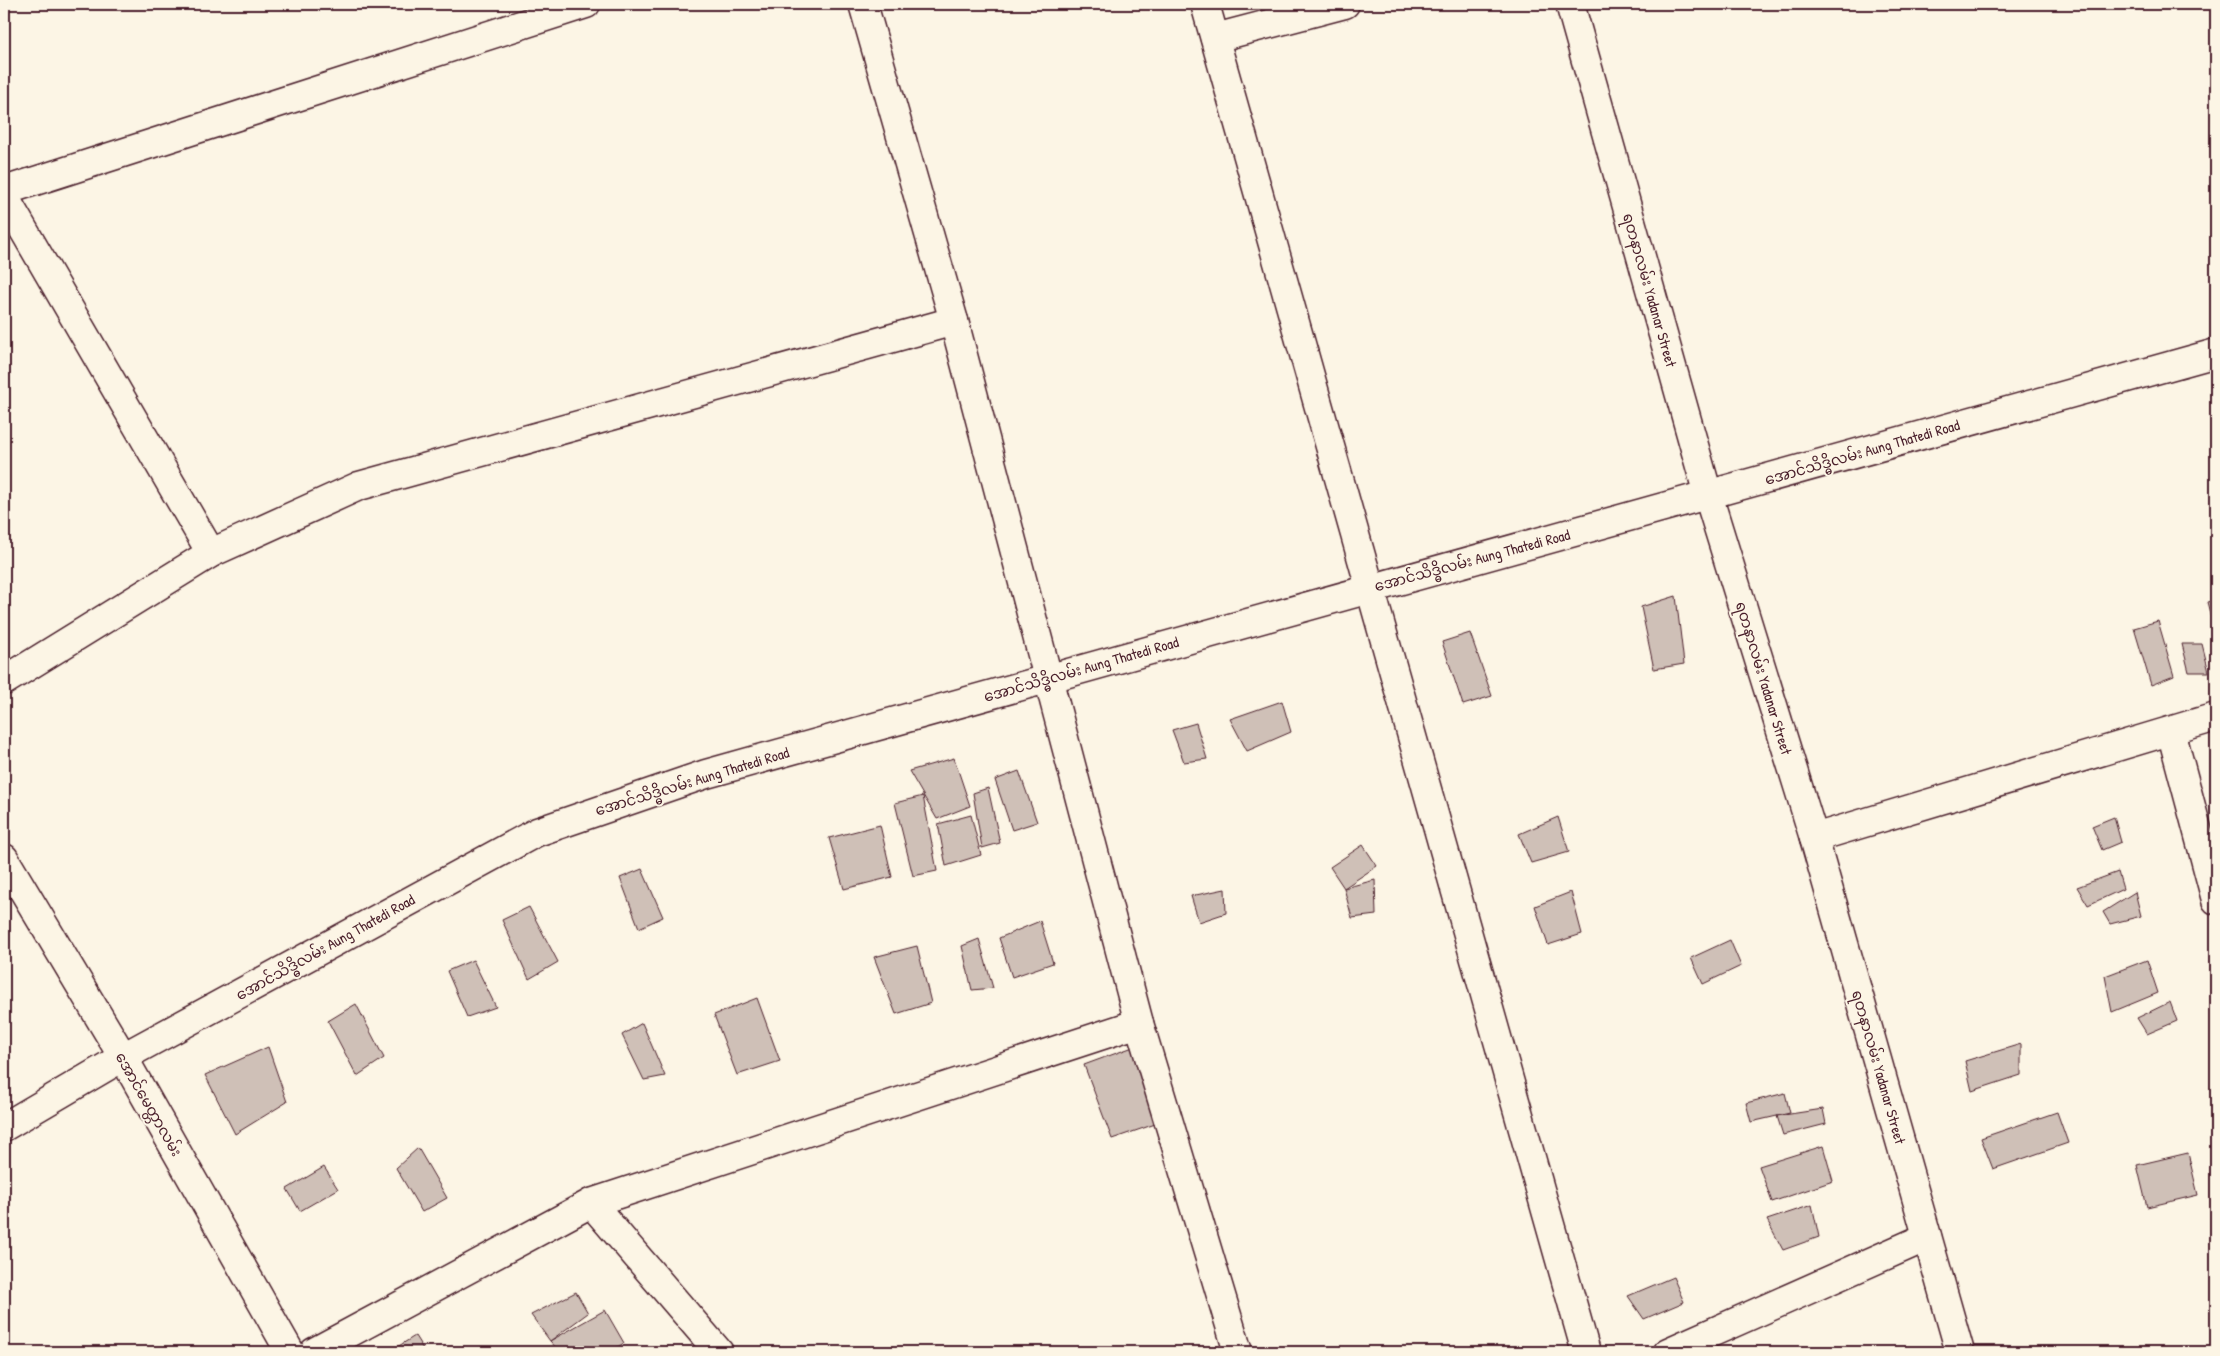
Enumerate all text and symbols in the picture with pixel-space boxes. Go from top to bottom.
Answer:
street label: ရတနာလမ်း Yadanar Street [1616,211,1682,371]
street label: အောင်သိဒ္ဓိလမ်း Aung Thatedi Road [1762,414,1963,492]
street label: အောင်သိဒ္ဓိလမ်း Aung Thatedi Road [1372,524,1573,599]
street label: ရတနာလမ်း Yadanar Street [1729,599,1798,759]
street label: အောင်သိဒ္ဓိလမ်း Aung Thatedi Road [981,631,1182,709]
street label: အောင်သိဒ္ဓိလမ်း Aung Thatedi Road [592,741,792,823]
street label: အောင်သိဒ္ဓိလမ်း Aung Thatedi Road [232,889,420,1007]
street label: ရတနာလမ်း Yadanar Street [1845,988,1911,1148]
street label: အောင်မေတ္တာလမ်း [109,1048,187,1161]

